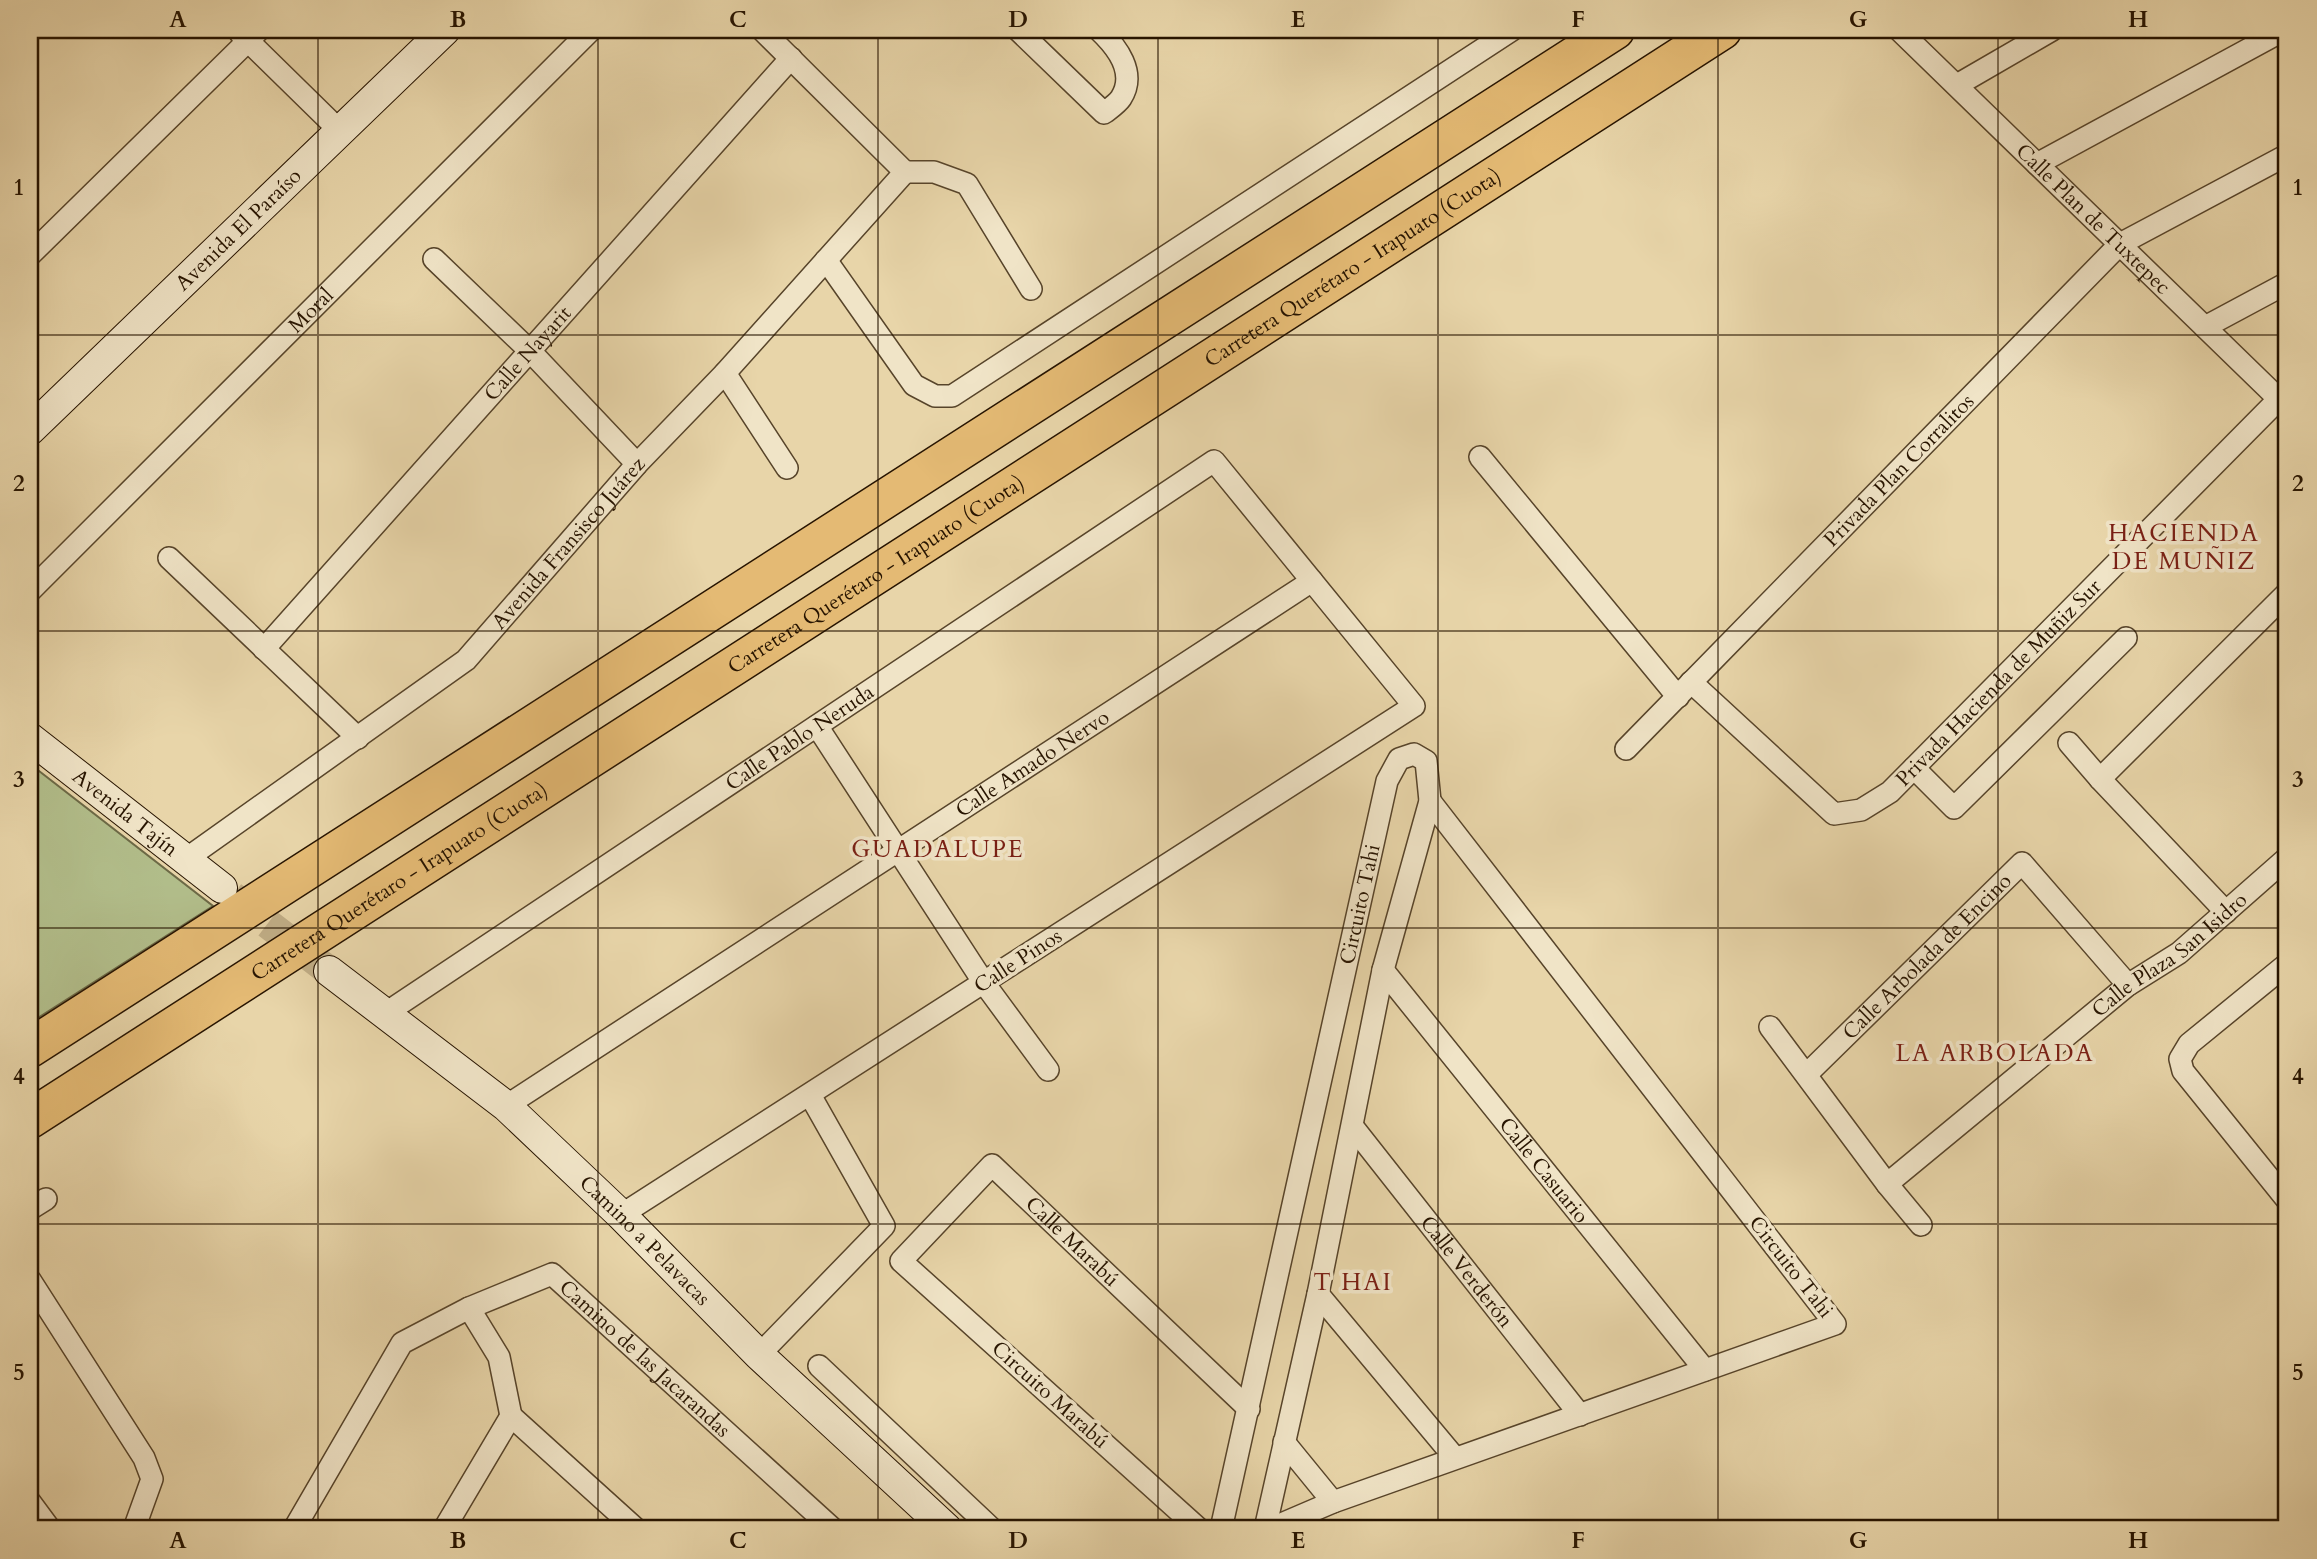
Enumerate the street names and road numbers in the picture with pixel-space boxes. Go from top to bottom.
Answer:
street label: Calle Plan de Tuxtepec [2009,137,2177,301]
street label: Carretera Querétaro - Irapuato (Cuota) [1199,161,1507,374]
street label: Avenida El Paraíso [168,162,308,297]
street label: Moral [282,281,340,339]
street label: Calle Nayarit [477,299,578,407]
street label: Privada Plan Corralitos [1817,387,1980,553]
street label: Avenida Fransisco Juárez [485,449,652,635]
street label: Carretera Querétaro - Irapuato (Cuota) [722,468,1030,681]
street label: Privada Hacienda de Muñiz Sur [1889,572,2108,793]
street label: Calle Pablo Neruda [719,677,880,797]
street label: Calle Amado Nervo [950,702,1115,824]
street label: Avenida Tajín [66,762,184,863]
street label: Carretera Querétaro - Irapuato (Cuota) [245,775,553,988]
street label: Circuito Tahi [1332,841,1387,967]
street label: Calle Arbolada de Encino [1836,867,2018,1046]
street label: Calle Plaza San Isidro [2085,885,2253,1024]
street label: Calle Pinos [968,922,1068,1000]
street label: Calle Casuario [1492,1111,1596,1229]
street label: Camino a Pelavacas [573,1169,717,1312]
street label: Calle Marabú [1019,1190,1126,1293]
street label: Calle Verderón [1414,1209,1520,1334]
street label: Circuito Tahi [1742,1210,1840,1324]
street label: Camino de las Jacarandas [553,1273,737,1444]
street label: Circuito Marabú [985,1334,1115,1456]

